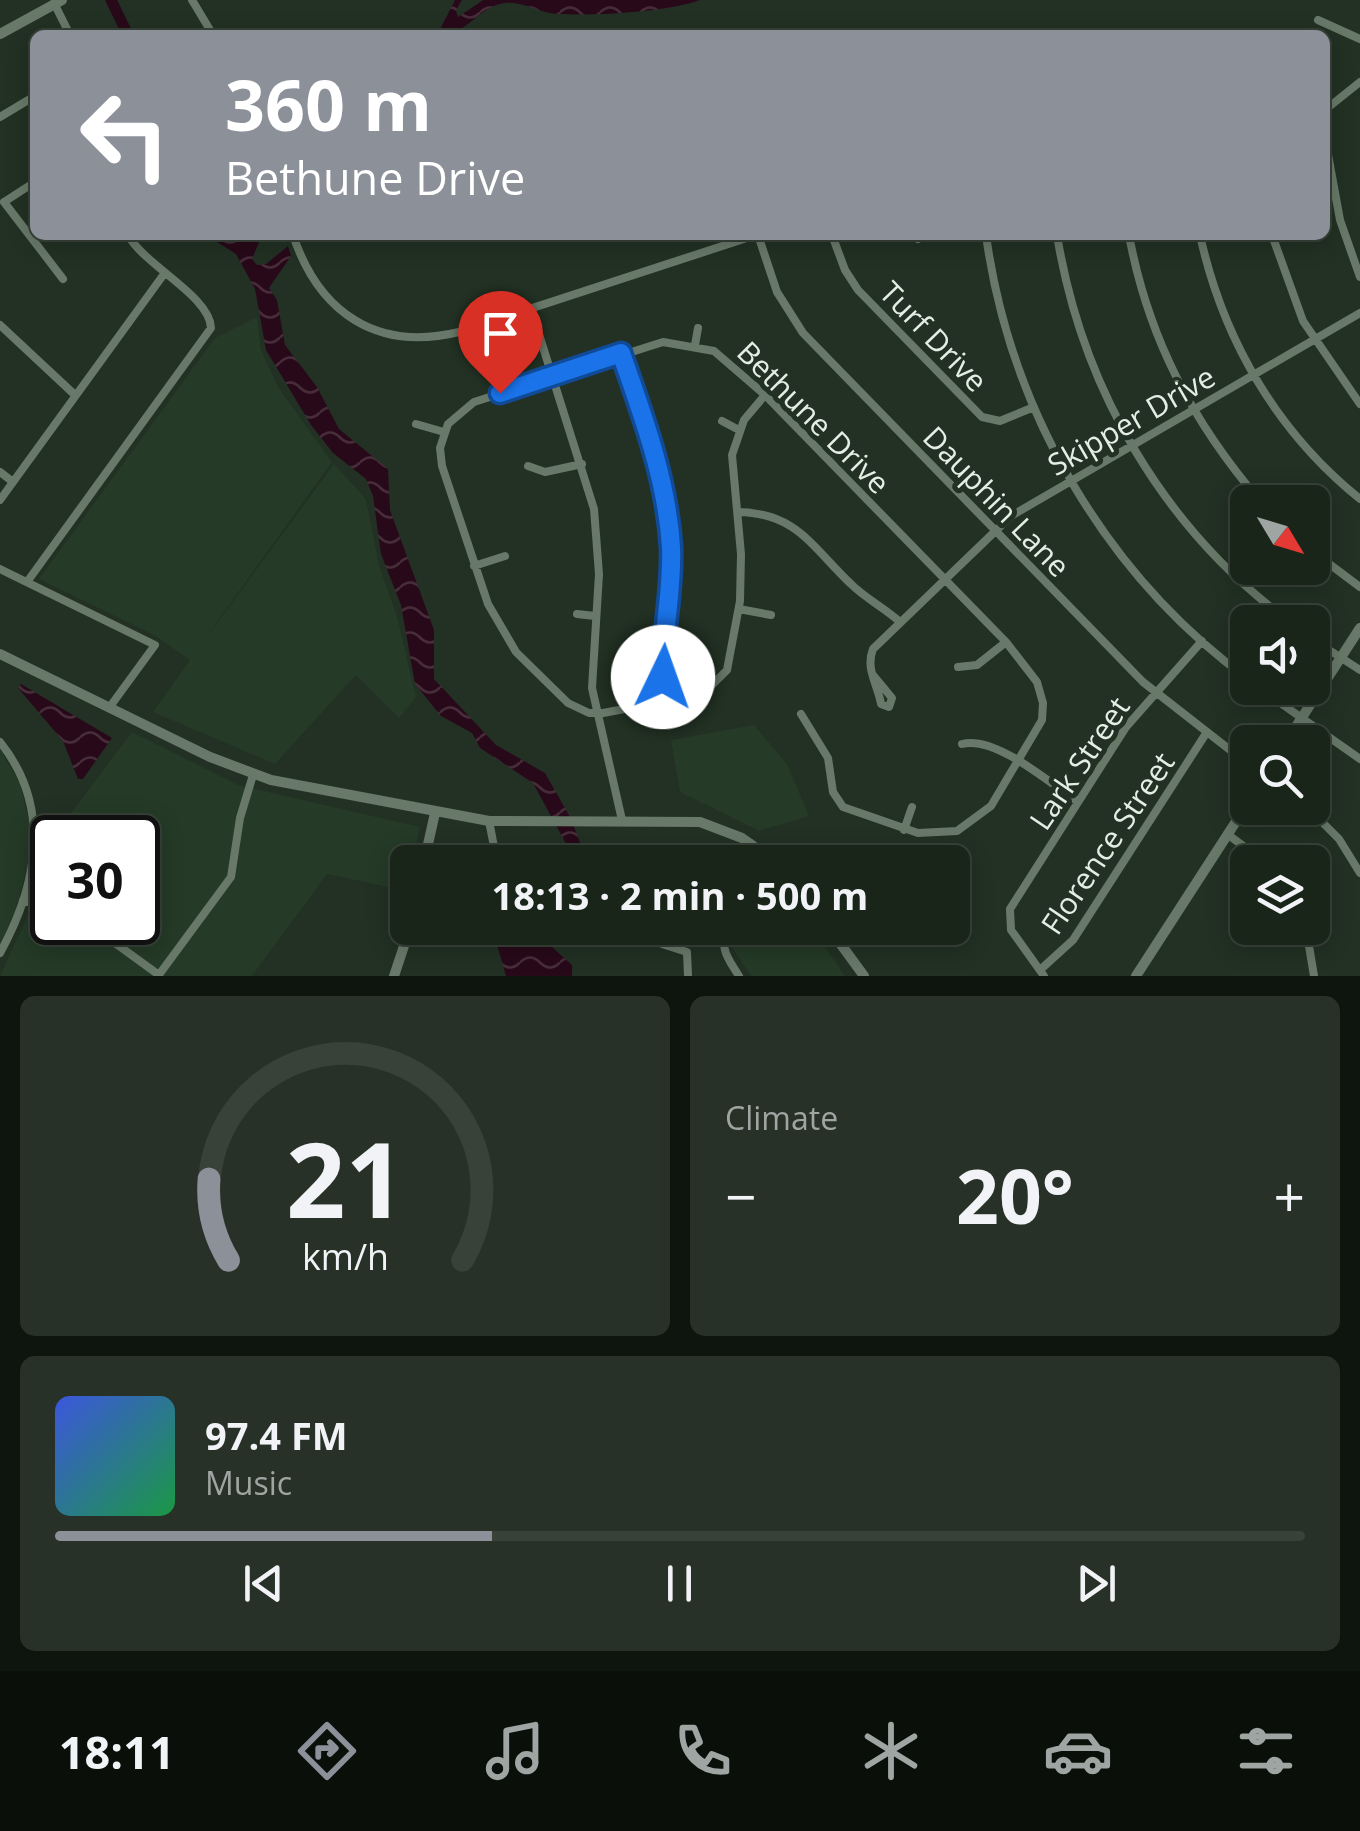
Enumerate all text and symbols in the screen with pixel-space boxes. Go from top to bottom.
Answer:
text: 360 m [225,56,432,152]
icon: left [60,70,190,200]
text: Bethune Drive [225,147,525,208]
street label: Turf Drive [871,272,997,400]
pin [458,291,543,394]
icon: arrive [473,306,528,361]
street label: Bethune Drive [729,332,899,502]
street label: Skipper Drive [1040,356,1222,484]
street label: Dauphin Lane [915,417,1079,585]
north arrow [1230,485,1330,585]
map controls [1230,485,1330,945]
button: sound [1230,605,1330,705]
position arrow [611,625,715,729]
street label: Lark Street [1020,689,1138,837]
button: search [1230,725,1330,825]
street label: Florence Street [1031,744,1183,942]
speed limit sign: 30 [30,815,160,945]
button: layers [1230,845,1330,945]
text: 18:13 · 2 min · 500 m [492,869,868,921]
text: Climate [725,1096,838,1139]
text: 21 [286,1107,404,1248]
text: 20° [956,1144,1074,1246]
text: − [725,1158,756,1233]
text: + [1274,1158,1305,1233]
text: km/h [302,1232,388,1280]
text: 97.4 FM [205,1409,348,1461]
text: Music [205,1461,292,1504]
icon: previous [236,1556,291,1611]
icon: pause [652,1556,707,1611]
icon: next [1069,1556,1124,1611]
icon: directions [292,1716,362,1786]
icon: music [480,1716,550,1786]
icon: phone [668,1716,738,1786]
icon: climate [856,1716,926,1786]
icon: car [1043,1716,1113,1786]
icon: filters [1231,1716,1301,1786]
text: 18:11 [59,1721,175,1782]

